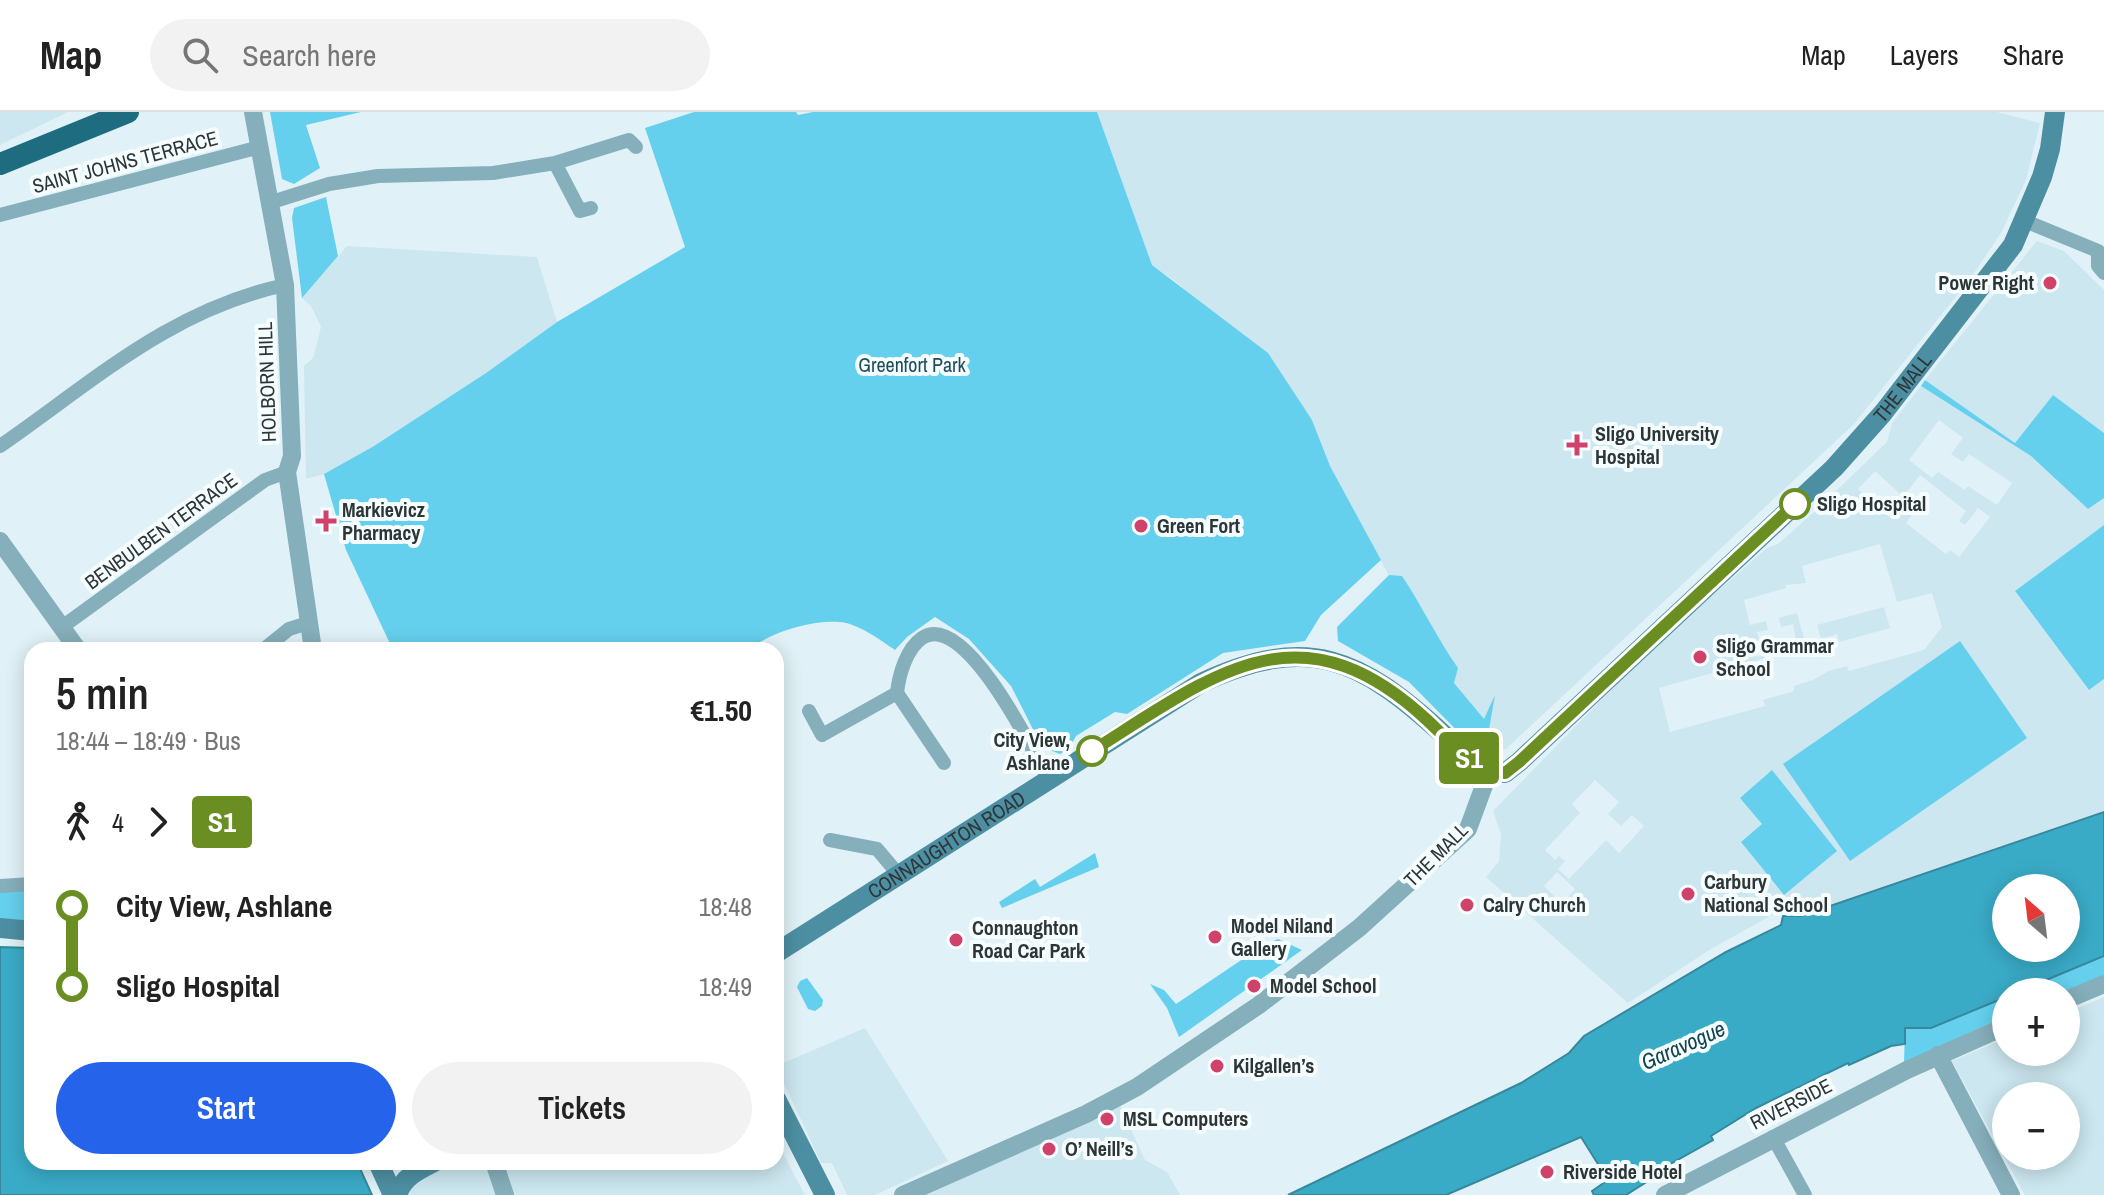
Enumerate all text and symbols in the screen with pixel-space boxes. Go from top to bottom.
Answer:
search box [150,19,710,91]
text: Map [40,30,102,81]
icon: search [178,33,222,77]
text: Search here [242,35,376,75]
text: Map [1801,36,1846,74]
text: Layers [1890,36,1959,74]
text: Share [2003,36,2064,74]
street label: SAINT JOHNS TERRACE [29,124,221,199]
place label: Power Right [1938,269,2035,296]
marker: Power Right [2041,274,2059,292]
street label: HOLBORN HILL [251,321,282,443]
street label: THE MALL [1867,348,1937,428]
park label: Greenfort Park [858,351,967,378]
place label: Sligo University Hospital [1595,420,1720,470]
marker: Sligo University Hospital [1566,434,1588,456]
street label: BENBULBEN TERRACE [79,466,242,595]
marker: Sligo Hospital [1780,489,1810,519]
place label: Sligo Hospital [1817,490,1926,517]
place label: Markievicz Pharmacy [342,496,425,546]
marker: Markievicz Pharmacy [317,512,335,530]
place label: Green Fort [1157,512,1241,539]
marker: Green Fort [1132,517,1150,535]
place label: Sligo Grammar School [1716,632,1834,682]
marker: Sligo Grammar School [1691,648,1709,666]
text: 5 min [56,663,149,723]
text: €1.50 [690,690,752,730]
text: 18:44 – 18:49 · Bus [56,723,241,758]
place label: City View, Ashlane [993,726,1070,776]
line badge: S1 [1433,732,1505,784]
marker: City View, Ashlane [1077,736,1107,766]
text: S1 [1455,739,1483,777]
street label: CONNAUGHTON ROAD [862,784,1030,904]
icon: walk [56,800,100,844]
icon: forward [136,800,180,844]
text: S1 [208,803,236,841]
text: 4 [112,805,124,840]
street label: THE MALL [1398,817,1474,893]
place label: Carbury National School [1704,868,1828,918]
north arrow [1992,874,2080,962]
map controls [1992,874,2080,1170]
marker: Carbury National School [1679,885,1697,903]
text: City View, Ashlane [116,886,333,926]
text: 18:48 [699,889,752,924]
place label: Calry Church [1483,891,1586,918]
marker: Calry Church [1458,896,1476,914]
place label: Model Niland Gallery [1231,912,1333,962]
place label: Connaughton Road Car Park [972,914,1086,964]
marker: Model Niland Gallery [1206,928,1224,946]
marker: Connaughton Road Car Park [947,931,965,949]
text: Sligo Hospital [116,966,280,1006]
text: 18:49 [699,969,752,1004]
place label: Model School [1270,972,1377,999]
marker: Model School [1245,977,1263,995]
button: + [1992,978,2080,1066]
water label: Garavogue [1636,1013,1730,1077]
place label: Kilgallen’s [1233,1052,1314,1079]
marker: Kilgallen’s [1208,1057,1226,1075]
button: Start [56,1062,396,1154]
button: Tickets [412,1062,752,1154]
street label: RIVERSIDE [1745,1071,1836,1136]
button: − [1992,1082,2080,1170]
place label: MSL Computers [1123,1105,1248,1132]
marker: MSL Computers [1098,1110,1116,1128]
place label: O’ Neill’s [1065,1135,1134,1162]
marker: O’ Neill’s [1040,1140,1058,1158]
place label: Riverside Hotel [1563,1158,1682,1185]
marker: Riverside Hotel [1538,1163,1556,1181]

